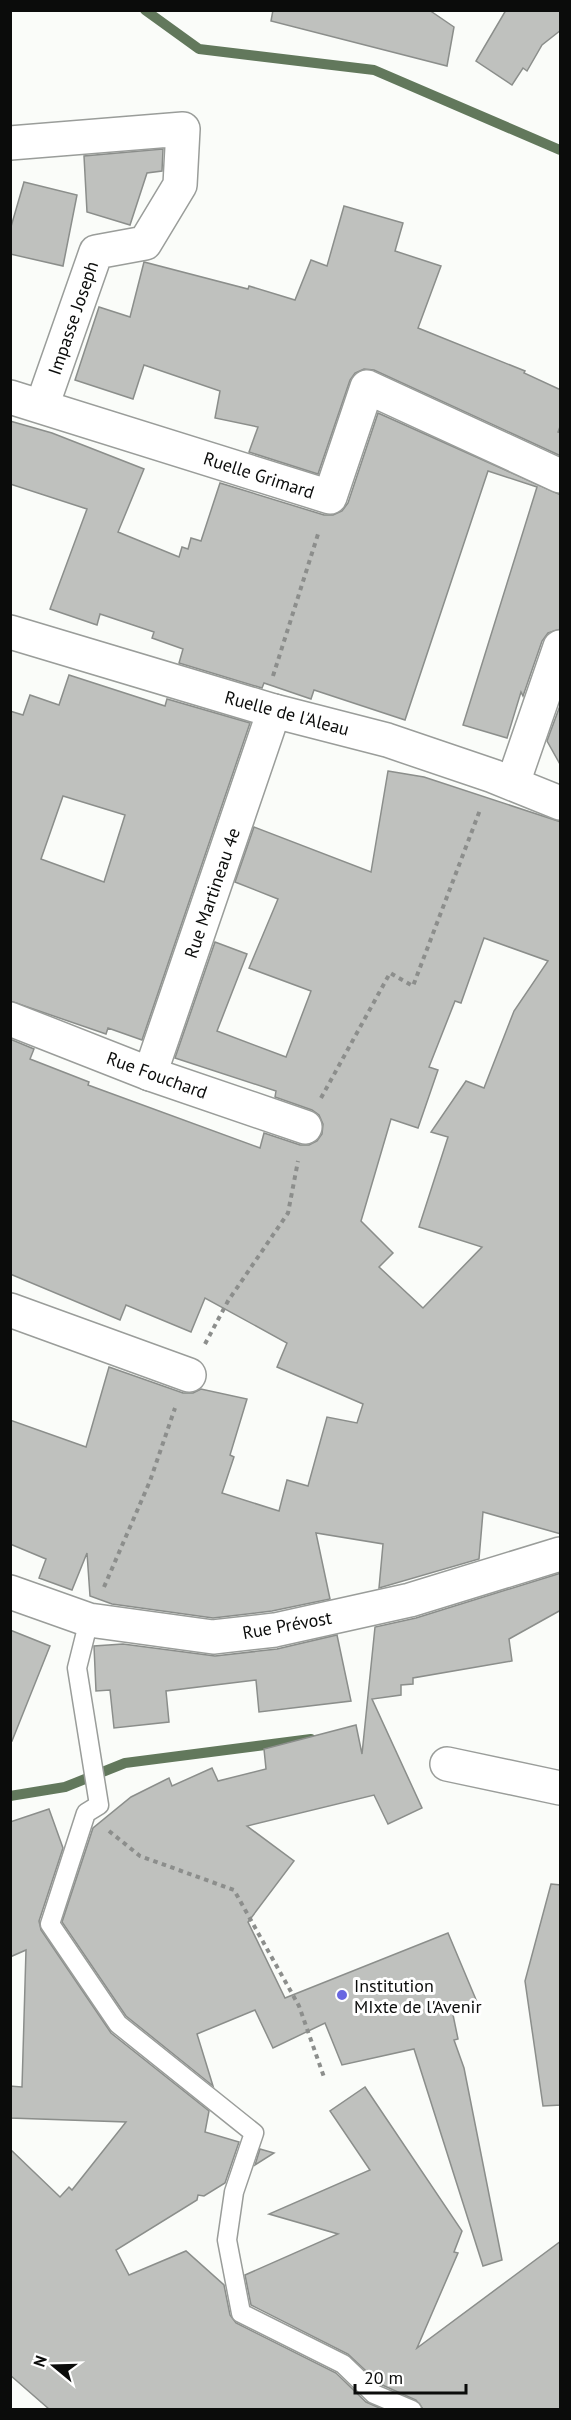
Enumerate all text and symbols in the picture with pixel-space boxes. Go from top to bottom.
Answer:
street label: Impasse Joseph [43,258,103,378]
street label: Ruelle Grimard [201,446,317,504]
street label: Ruelle de l'Aleau [222,685,352,741]
street label: Rue Martineau 4e [179,825,245,961]
street label: Rue Fouchard [103,1046,211,1104]
street label: Rue Prévost [241,1606,333,1644]
place label: Institution MIxte de l'Avenir [354,1974,482,2018]
marker: Institution MIxte de l'Avenir [335,1988,349,2002]
north arrow [24,2336,84,2396]
text: N [29,2353,51,2369]
scale bar [355,2357,466,2395]
text: 20 m [364,2366,403,2389]

